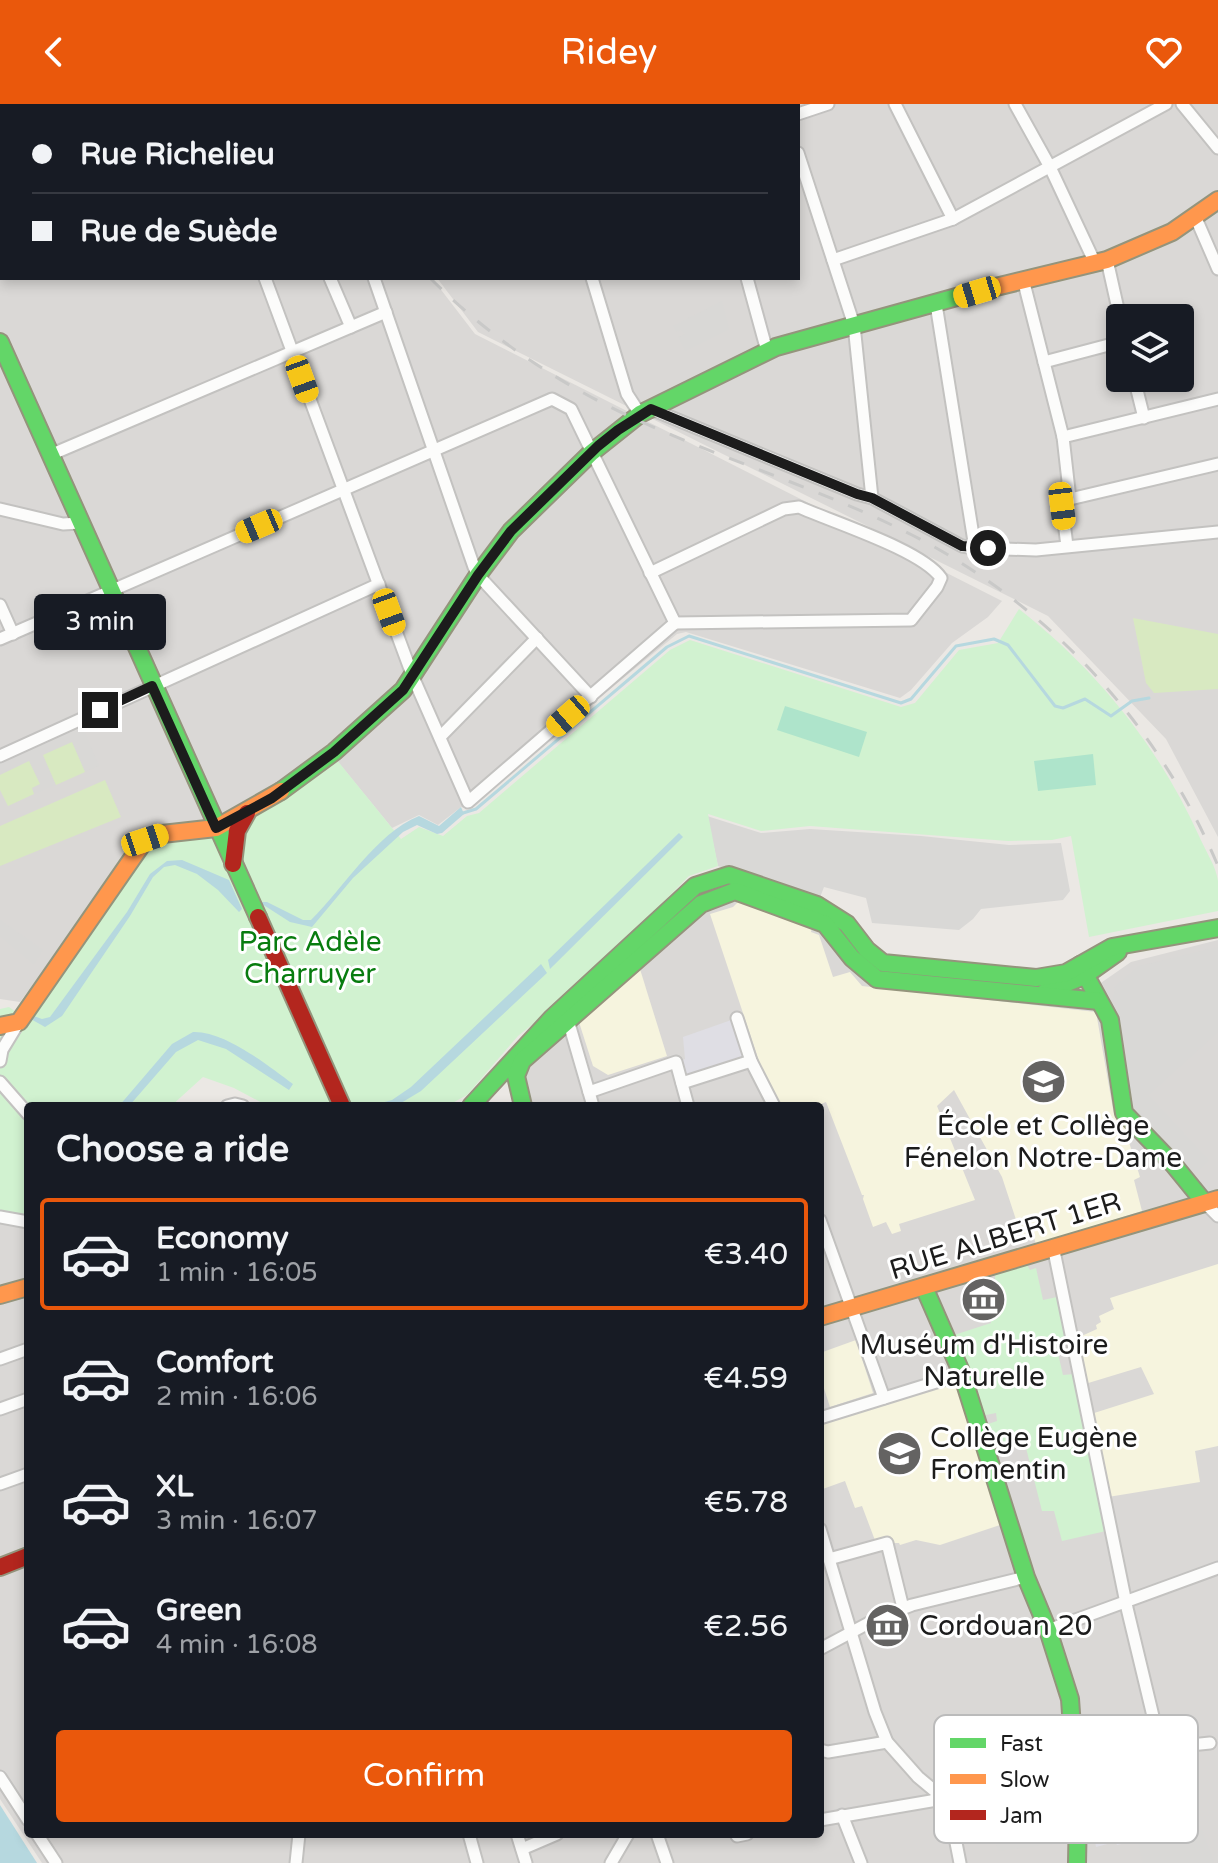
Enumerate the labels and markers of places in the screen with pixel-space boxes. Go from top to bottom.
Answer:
school or university icon: École et Collège Fénelon Notre-Dame [1019,1057,1067,1105]
place label: École et Collège Fénelon Notre-Dame [904,1109,1182,1175]
museum icon: Muséum d'Histoire Naturelle [960,1276,1008,1324]
place label: Muséum d'Histoire Naturelle [860,1328,1108,1394]
place label: Collège Eugène Fromentin [930,1421,1138,1487]
school or university icon: Collège Eugène Fromentin [875,1429,923,1477]
museum icon: Cordouan 20 [864,1601,912,1649]
place label: Cordouan 20 [919,1609,1092,1643]

